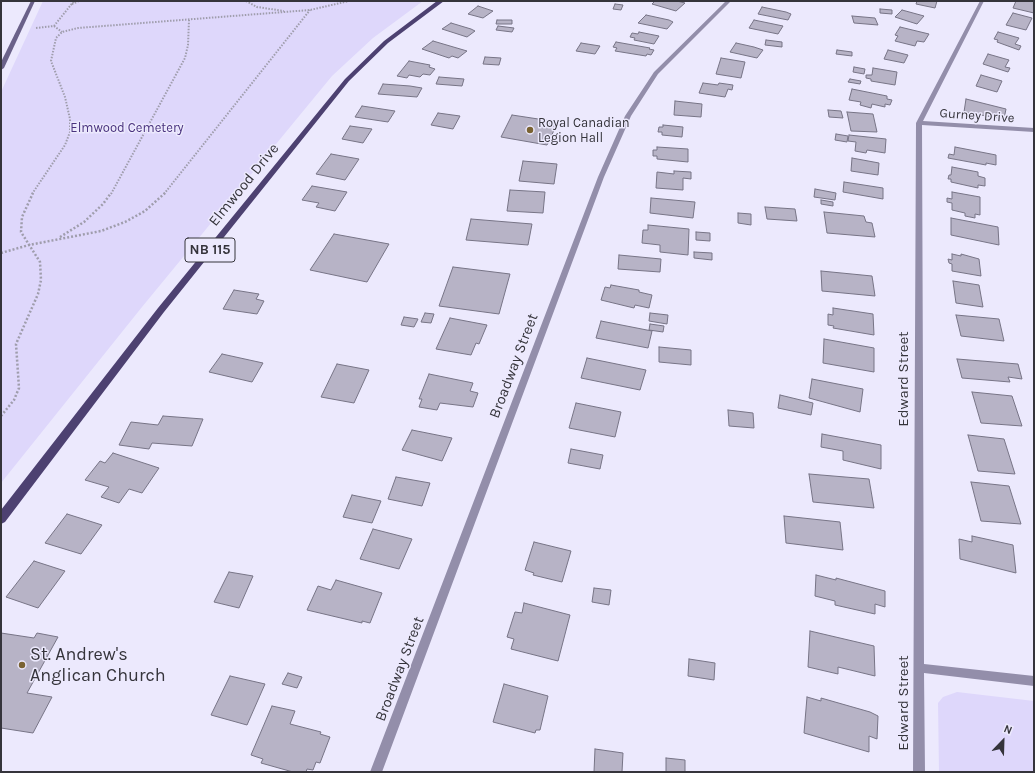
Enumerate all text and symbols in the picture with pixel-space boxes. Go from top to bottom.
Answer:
street label: Gurney Drive [939,106,1015,126]
place label: Royal Canadian Legion Hall [538,115,630,146]
park label: Elmwood Cemetery [70,120,184,136]
marker: Royal Canadian Legion Hall [525,125,535,135]
street label: Elmwood Drive [205,140,283,230]
road number: NB 115 [185,238,235,262]
street label: Broadway Street [486,311,542,421]
street label: Edward Street [895,331,913,427]
street label: Broadway Street [372,614,428,724]
place label: St. Andrew's Anglican Church [30,644,166,686]
street label: Edward Street [895,655,913,751]
marker: St. Andrew's Anglican Church [17,660,27,670]
north arrow [983,721,1023,761]
text: N [1002,722,1014,737]

